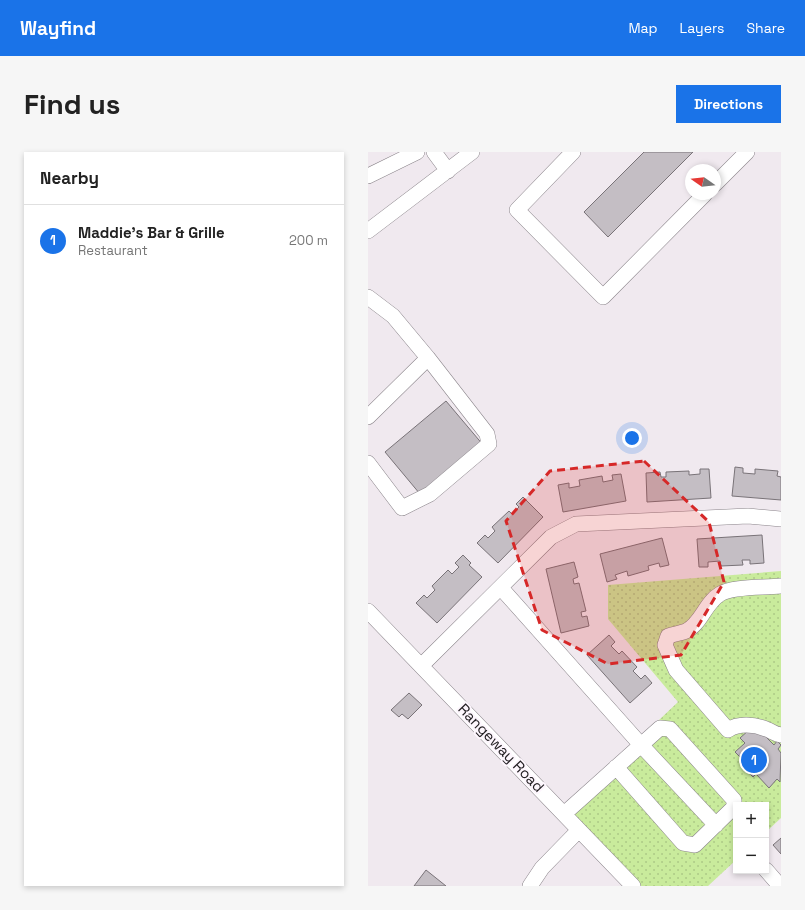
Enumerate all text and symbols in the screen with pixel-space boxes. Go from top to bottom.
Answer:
text: Wayfind [20,16,96,41]
text: Map [628,19,658,37]
text: Layers [680,19,724,37]
text: Share [746,19,785,37]
button: Directions [676,85,781,123]
text: Find us [24,86,121,122]
north arrow [685,164,721,200]
text: Nearby [40,167,99,189]
text: Maddie's Bar & Grille [78,223,225,242]
text: 1 [50,232,56,249]
text: 200 m [289,232,328,249]
text: Restaurant [78,242,148,259]
your location [622,428,642,448]
street label: Rangeway Road [454,699,548,796]
pin: 1 [741,745,767,775]
map controls [733,802,769,874]
button: + [733,802,769,838]
button: − [733,838,769,874]

